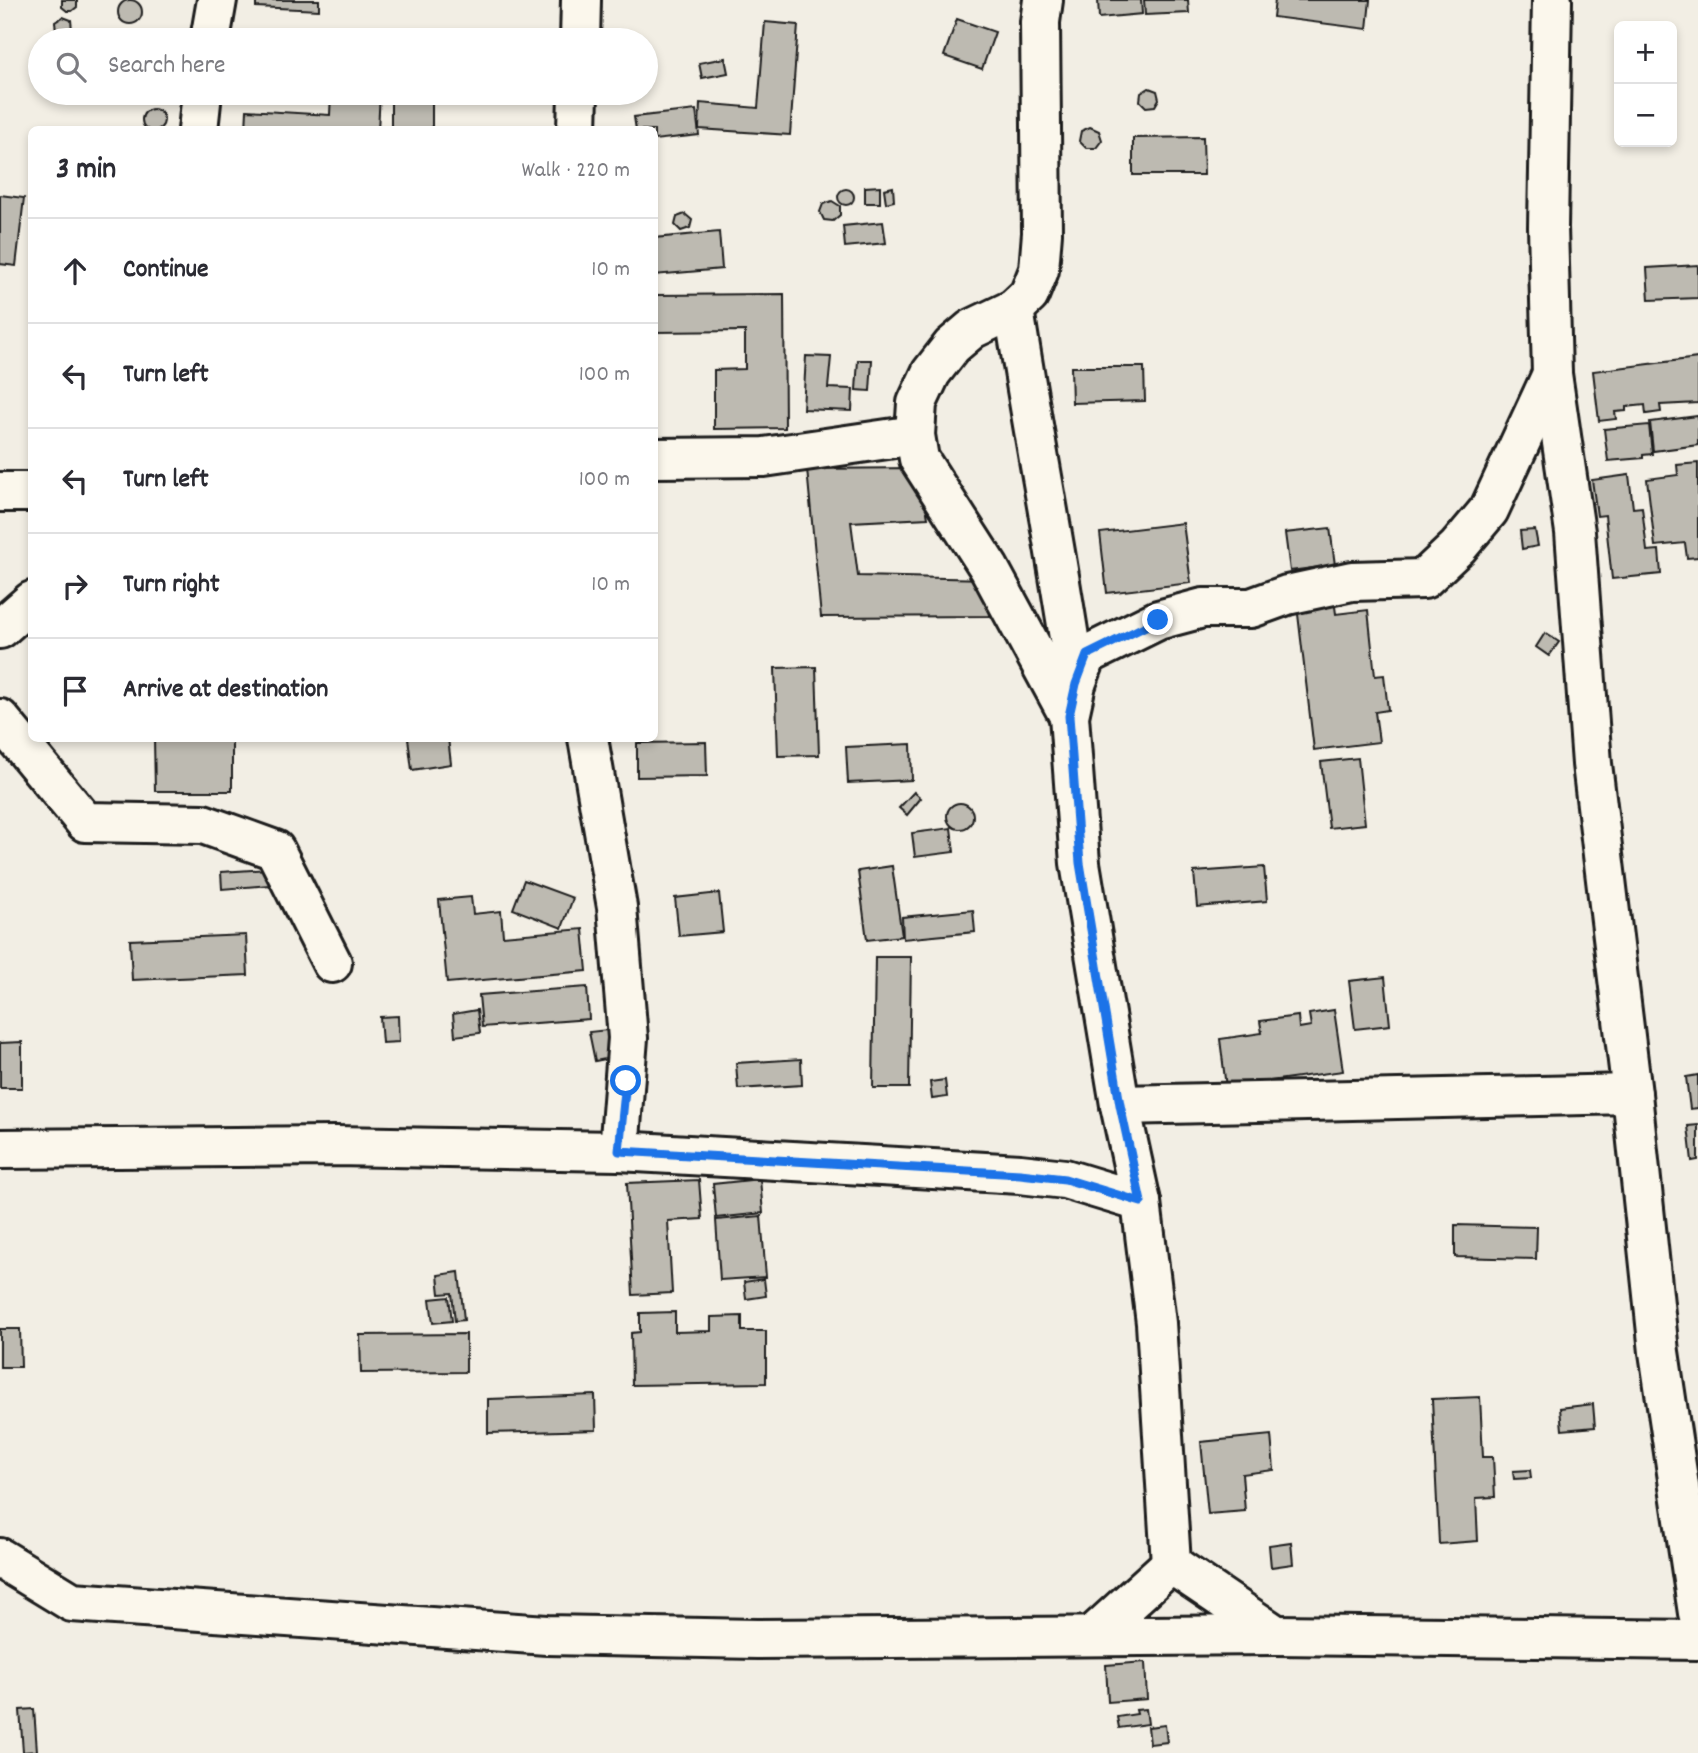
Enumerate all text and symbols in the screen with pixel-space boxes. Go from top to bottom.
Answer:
map controls [1614,21,1677,147]
button: + [1614,21,1677,84]
search box [28,28,658,105]
icon: search [52,48,90,86]
text: Search here [108,48,226,85]
button: − [1614,84,1677,147]
text: 3 min [56,150,116,193]
text: Walk · 220 m [522,155,630,188]
icon: ahead [56,252,94,290]
text: Continue [123,252,208,289]
text: 10 m [591,254,630,287]
icon: left [56,357,94,395]
text: Turn left [123,357,209,394]
text: 100 m [579,359,630,392]
icon: left [56,462,94,500]
text: Turn left [123,462,209,499]
text: 100 m [579,464,630,497]
icon: right [56,567,94,605]
text: Turn right [123,567,220,604]
text: 10 m [591,569,630,602]
route end [1142,604,1173,635]
icon: arrive [56,672,94,710]
text: Arrive at destination [123,672,328,709]
route start [610,1065,641,1096]

